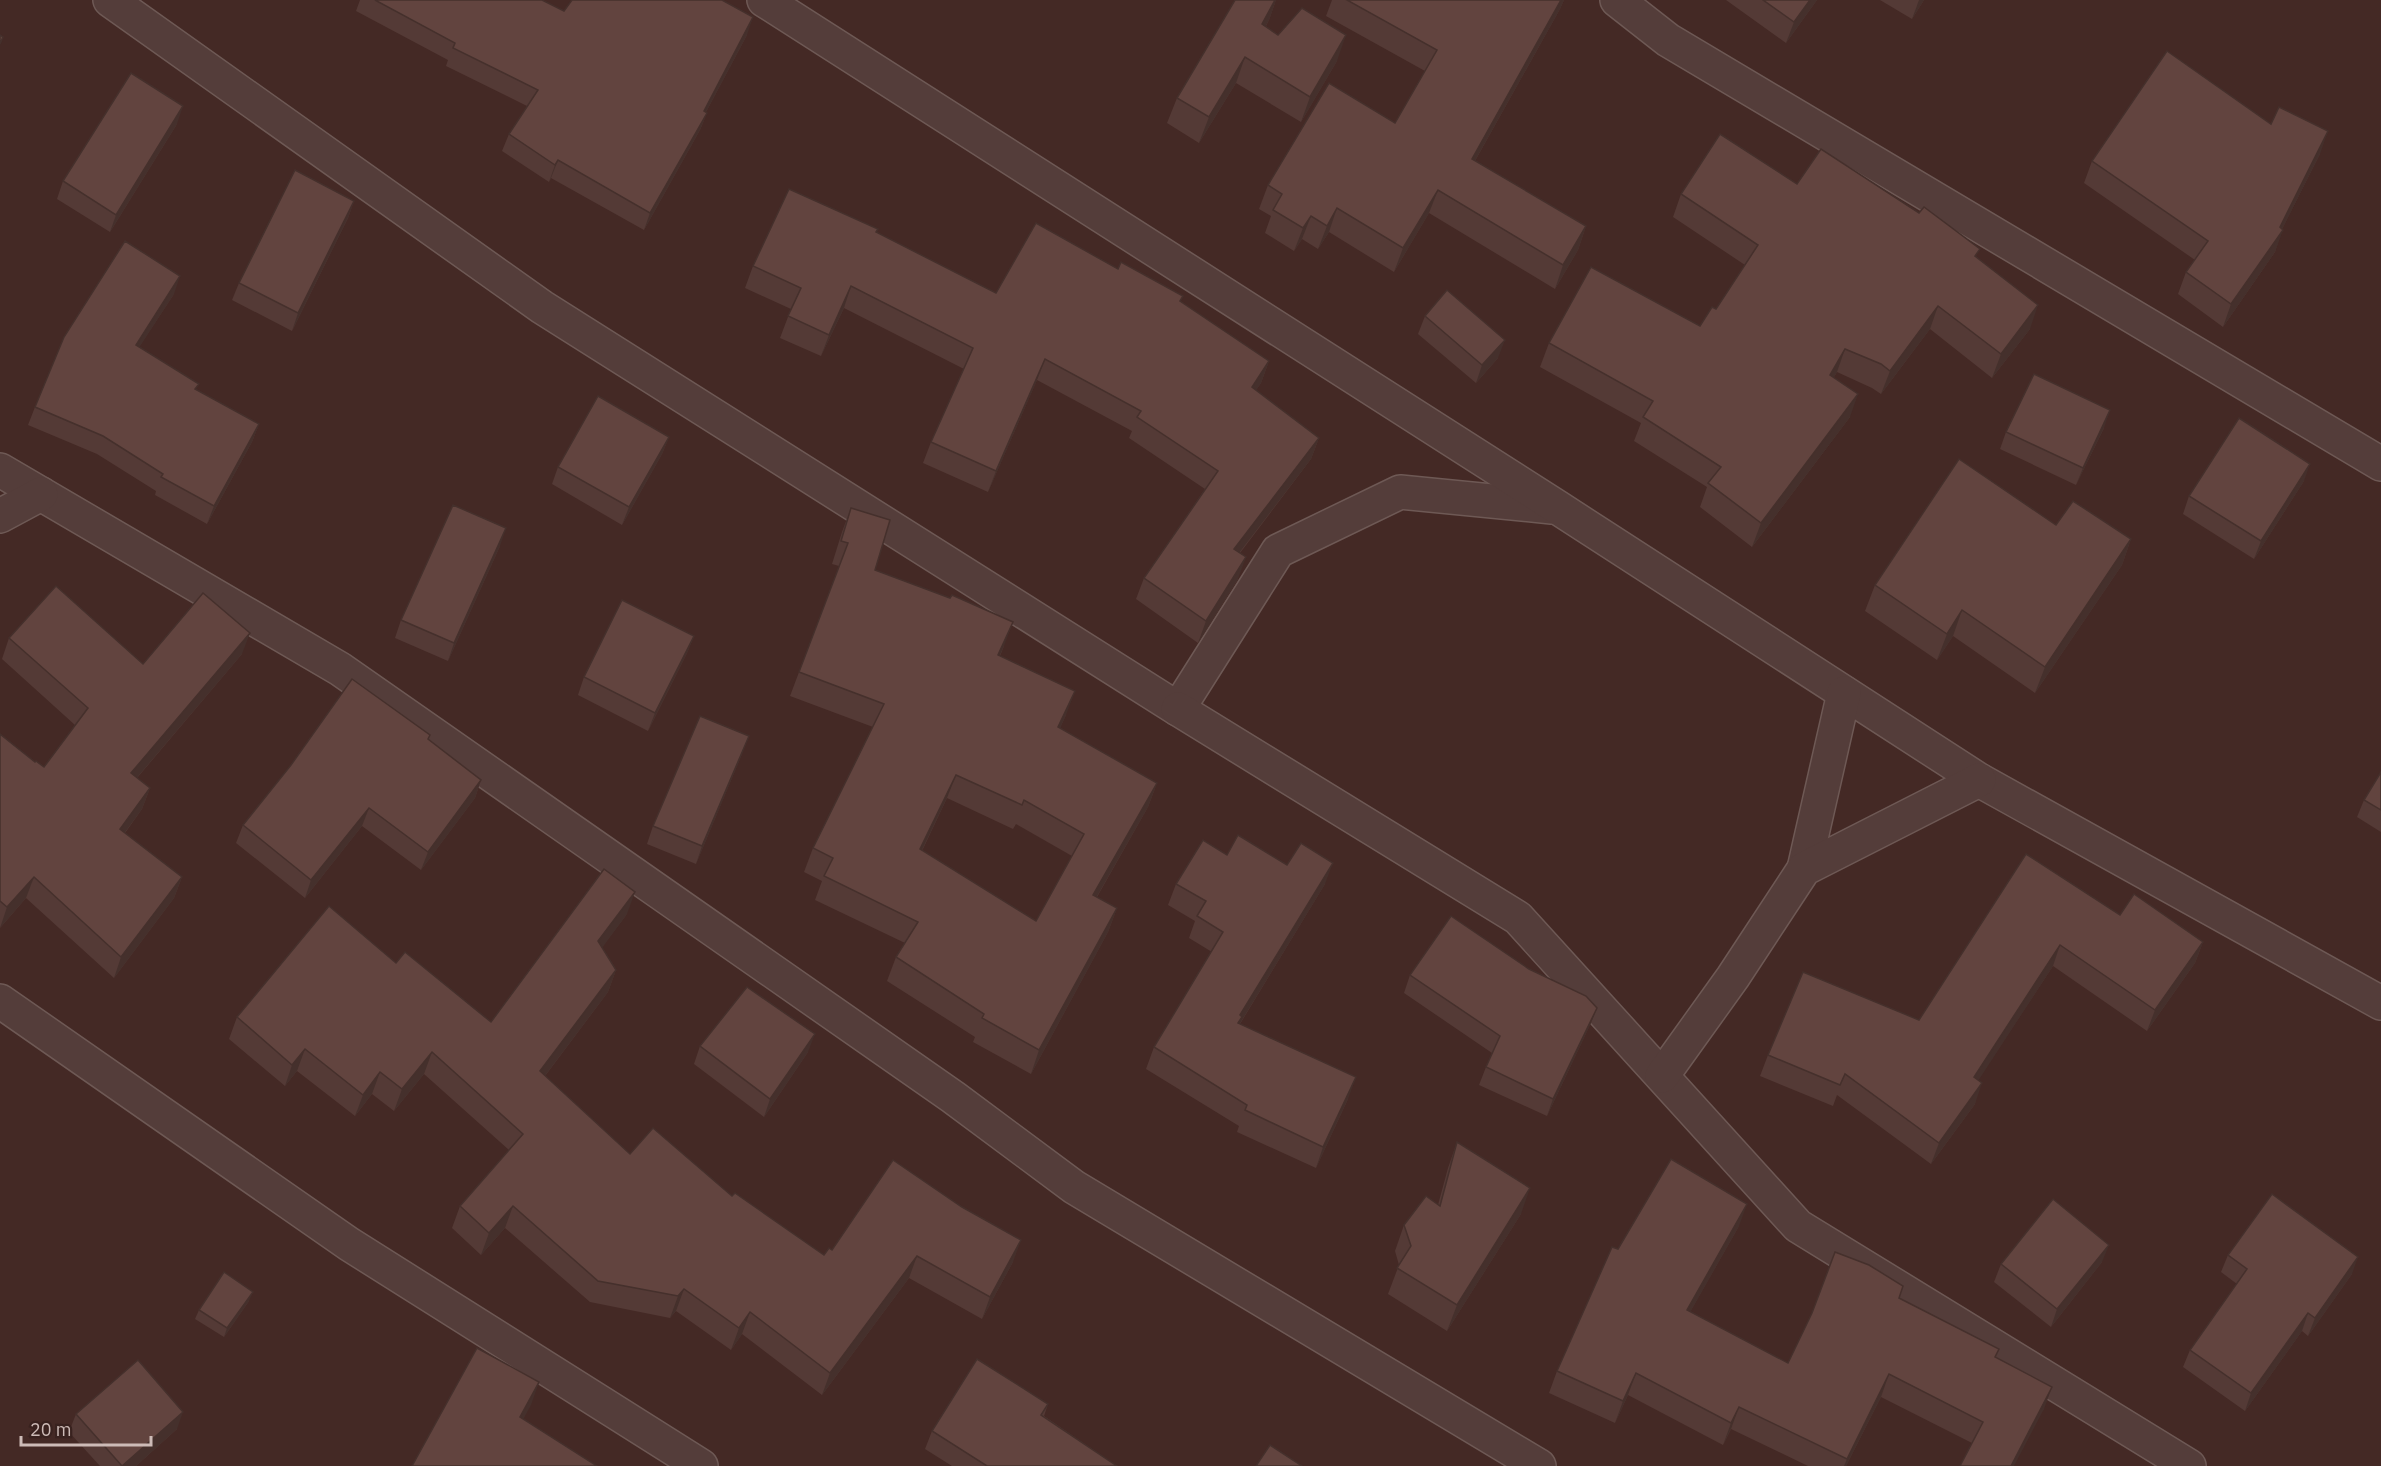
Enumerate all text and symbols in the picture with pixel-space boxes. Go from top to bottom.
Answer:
scale bar [21,1409,152,1447]
text: 20 m [30,1418,72,1441]

